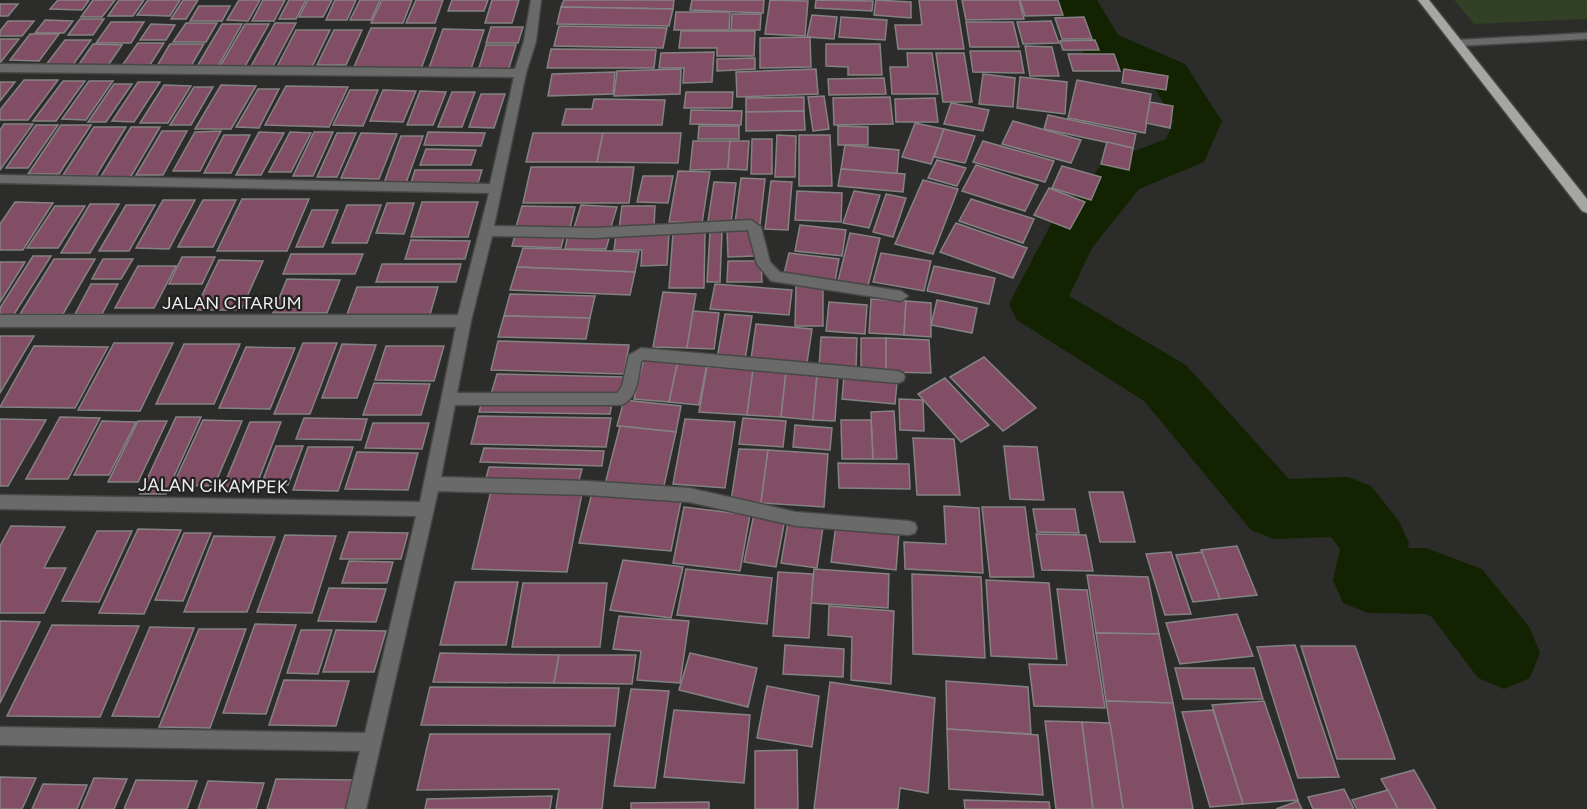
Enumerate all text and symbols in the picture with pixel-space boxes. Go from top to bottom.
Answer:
street label: JALAN CITARUM [162,292,302,314]
street label: JALAN CIKAMPEK [138,474,288,498]

